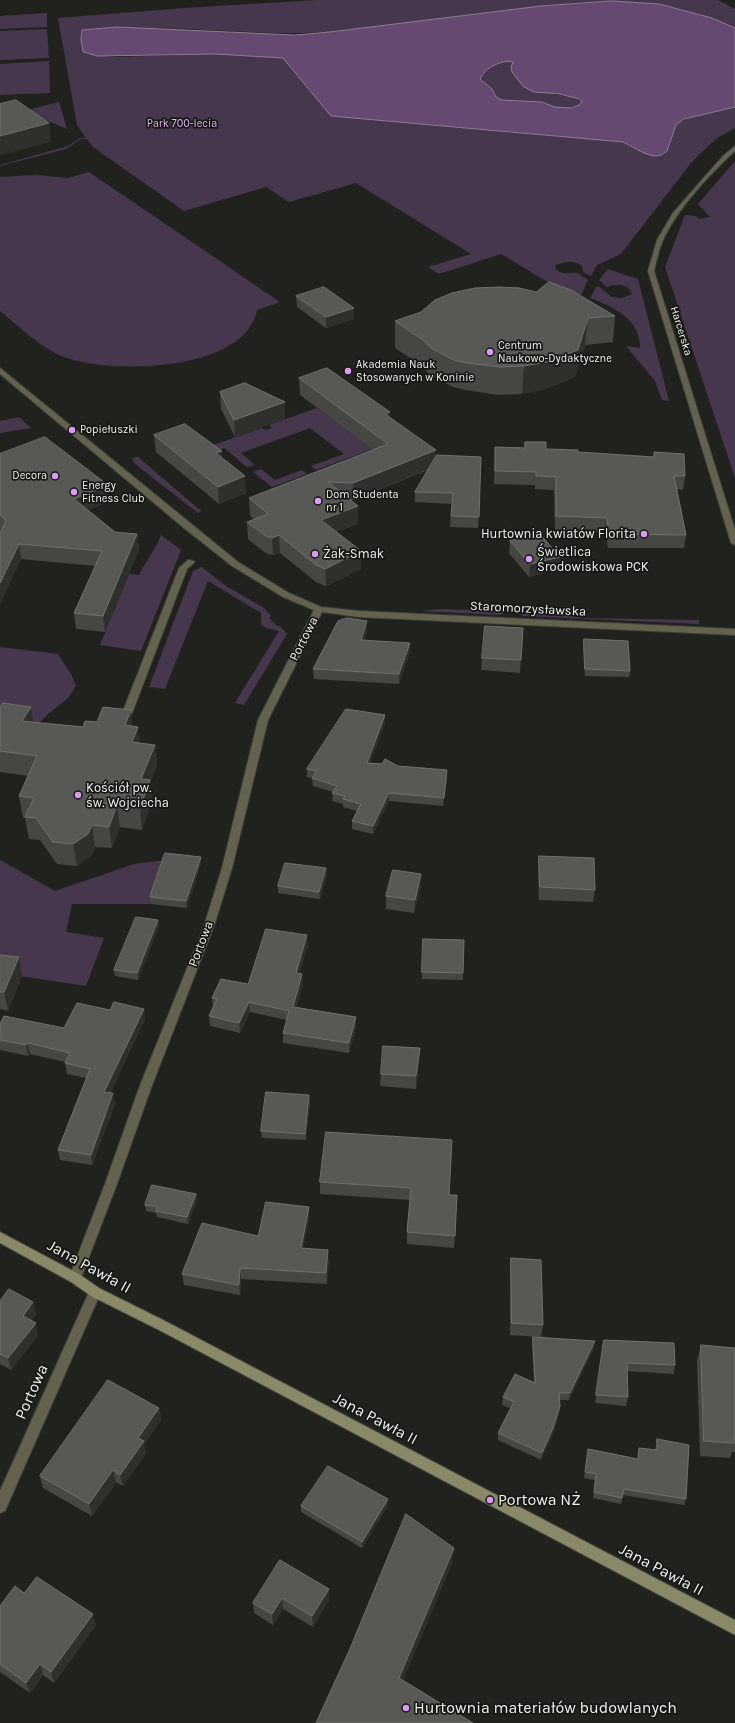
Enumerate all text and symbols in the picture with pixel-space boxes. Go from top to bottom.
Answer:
park label: Park 700-lecia [147,117,217,131]
street label: Harcerska [667,305,695,357]
place label: Centrum Naukowo-Dydaktyczne [498,339,612,365]
marker: Centrum Naukowo-Dydaktyczne [485,347,495,357]
place label: Akademia Nauk Stosowanych w Koninie [356,358,474,384]
marker: Akademia Nauk Stosowanych w Koninie [343,366,353,376]
place label: Popiełuszki [80,423,138,437]
marker: Popiełuszki [67,425,77,435]
place label: Decora [12,469,47,483]
marker: Decora [50,471,60,481]
place label: Energy Fitness Club [82,479,145,505]
marker: Energy Fitness Club [69,487,79,497]
place label: Dom Studenta nr 1 [326,488,399,514]
marker: Dom Studenta nr 1 [313,496,323,506]
place label: Hurtownia kwiatów Florita [481,526,636,542]
marker: Hurtownia kwiatów Florita [639,529,649,539]
place label: Świetlica Środowiskowa PCK [537,544,649,575]
place label: Żak-Smak [323,546,384,562]
marker: Żak-Smak [310,549,320,559]
marker: Świetlica Środowiskowa PCK [524,554,534,564]
street label: Staromorzysławska [470,598,586,620]
street label: Portowa [286,614,322,664]
place label: Kościół pw. św. Wojciecha [86,780,169,811]
marker: Kościół pw. św. Wojciecha [73,790,83,800]
street label: Portowa [185,919,217,969]
street label: Jana Pawła II [44,1236,134,1298]
street label: Portowa [11,1361,53,1423]
street label: Jana Pawła II [330,1389,420,1449]
place label: Portowa NŻ [498,1490,581,1510]
marker: Portowa NŻ [485,1495,495,1505]
street label: Jana Pawła II [616,1540,706,1600]
place label: Hurtownia materiałów budowlanych [414,1698,677,1718]
marker: Hurtownia materiałów budowlanych [401,1703,411,1713]

